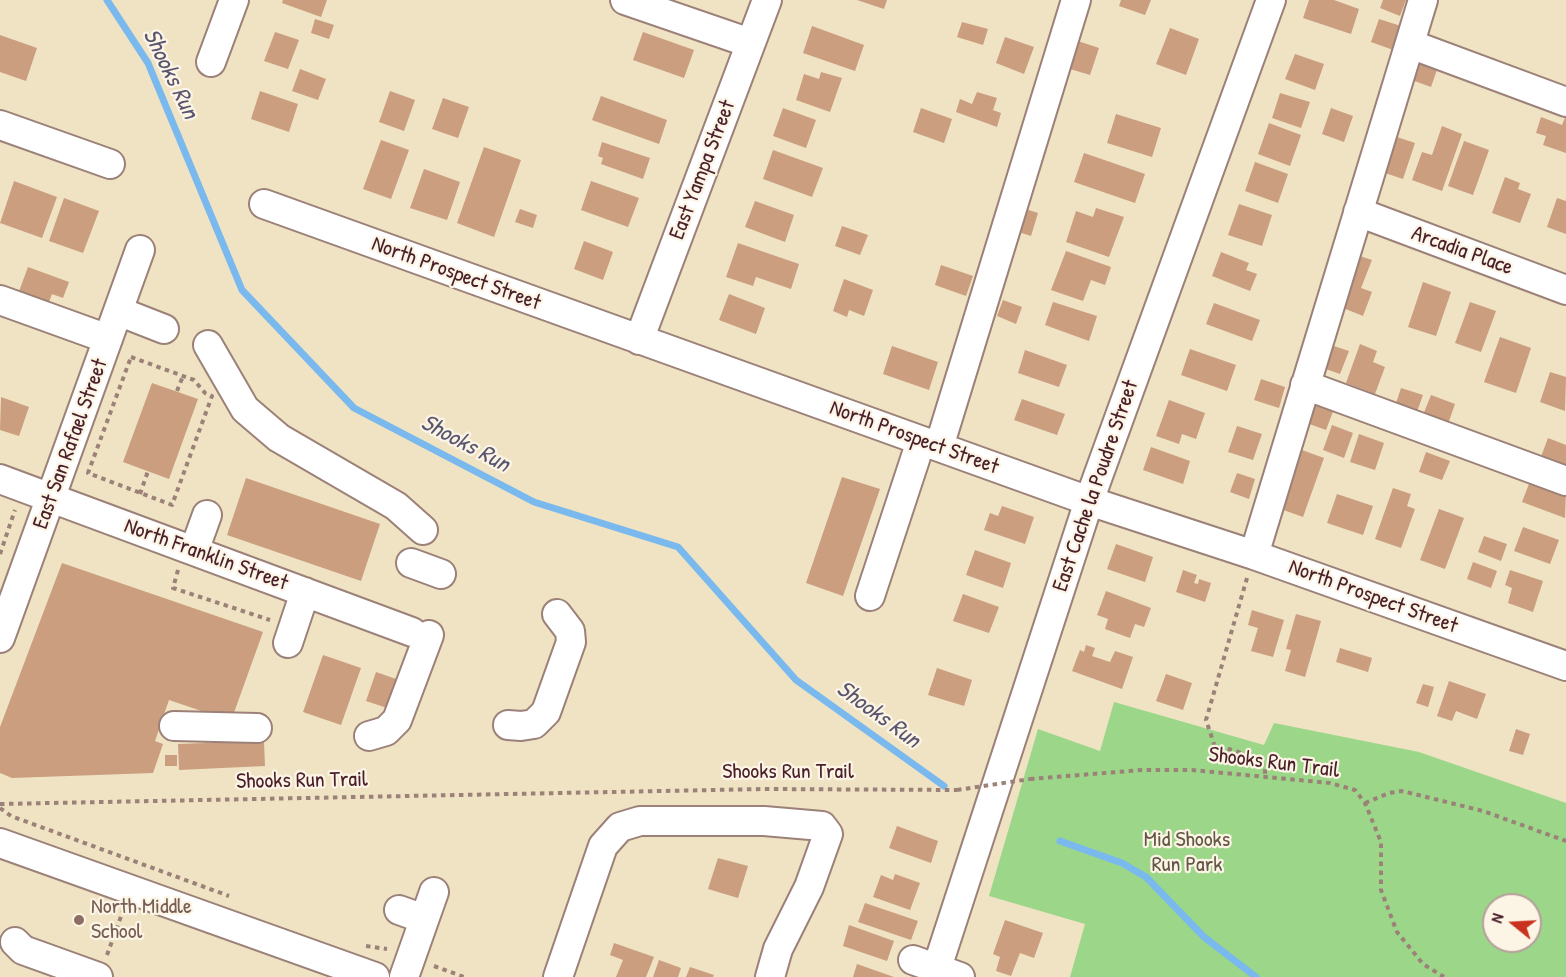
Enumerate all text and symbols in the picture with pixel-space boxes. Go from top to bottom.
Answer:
water label: Shooks Run [136,24,204,124]
street label: East Yampa Street [664,97,742,243]
street label: Arcadia Place [1408,220,1516,282]
street label: North Prospect Street [368,231,544,317]
street label: East San Rafael Street [28,355,114,533]
street label: East Cache la Poudre Street [1047,377,1145,595]
street label: North Prospect Street [826,395,1002,481]
water label: Shooks Run [416,409,514,479]
street label: North Franklin Street [121,513,291,597]
street label: North Prospect Street [1285,554,1461,640]
water label: Shooks Run [830,675,926,755]
street label: Shooks Run Trail [1207,742,1341,784]
street label: Shooks Run Trail [722,759,854,785]
street label: Shooks Run Trail [236,767,368,795]
park label: Mid Shooks Run Park [1144,827,1230,878]
north arrow [1482,893,1542,953]
place label: North Middle School [91,894,192,945]
text: N [1485,911,1509,926]
marker: North Middle School [72,913,86,927]

